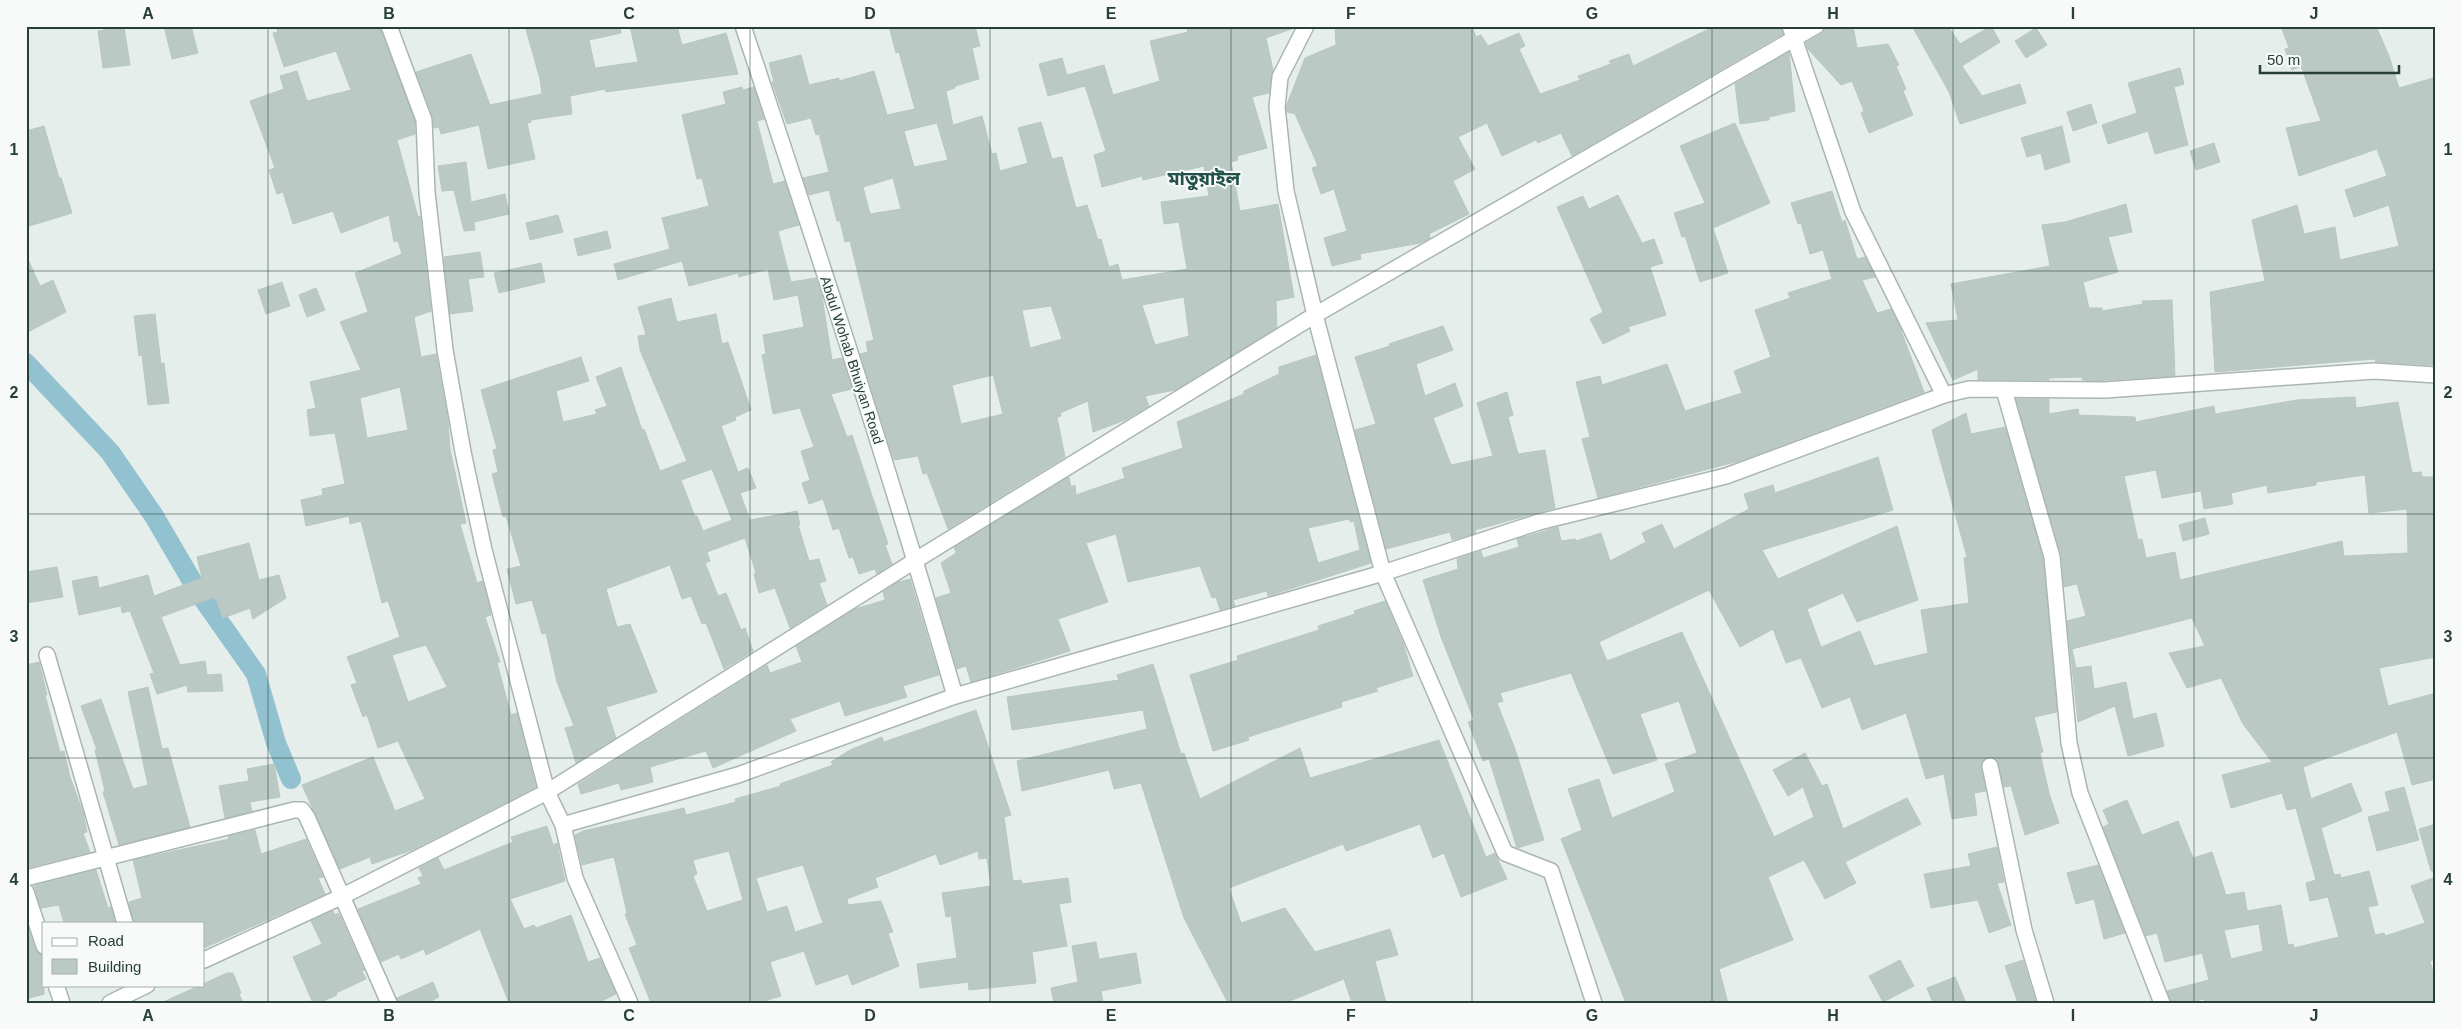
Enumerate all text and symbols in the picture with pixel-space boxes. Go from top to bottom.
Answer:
text: A [142,5,154,22]
text: B [383,5,395,22]
text: C [623,5,635,22]
text: D [864,5,876,22]
text: E [1106,5,1117,22]
text: F [1346,5,1356,22]
text: G [1586,5,1598,22]
text: H [1827,5,1839,22]
text: I [2071,5,2075,22]
text: J [2310,5,2318,22]
scale bar [2260,42,2398,74]
text: 50 m [2267,51,2300,68]
text: 1 [10,141,19,158]
text: 1 [2444,141,2453,158]
district label: মাতুয়াইল [1167,168,1241,191]
street label: Abdul Wohab Bhuiyan Road [817,274,887,446]
text: 2 [10,384,19,401]
text: 2 [2444,384,2453,401]
text: 3 [10,628,19,645]
text: 3 [2444,628,2453,645]
text: 4 [10,871,19,888]
text: 4 [2444,871,2453,888]
legend [42,922,205,986]
text: Road [88,932,124,949]
text: Building [88,958,141,975]
text: A [142,1007,154,1024]
text: B [383,1007,395,1024]
text: C [623,1007,635,1024]
text: D [864,1007,876,1024]
text: E [1106,1007,1117,1024]
text: F [1346,1007,1356,1024]
text: G [1586,1007,1598,1024]
text: H [1827,1007,1839,1024]
text: I [2071,1007,2075,1024]
text: J [2310,1007,2318,1024]

